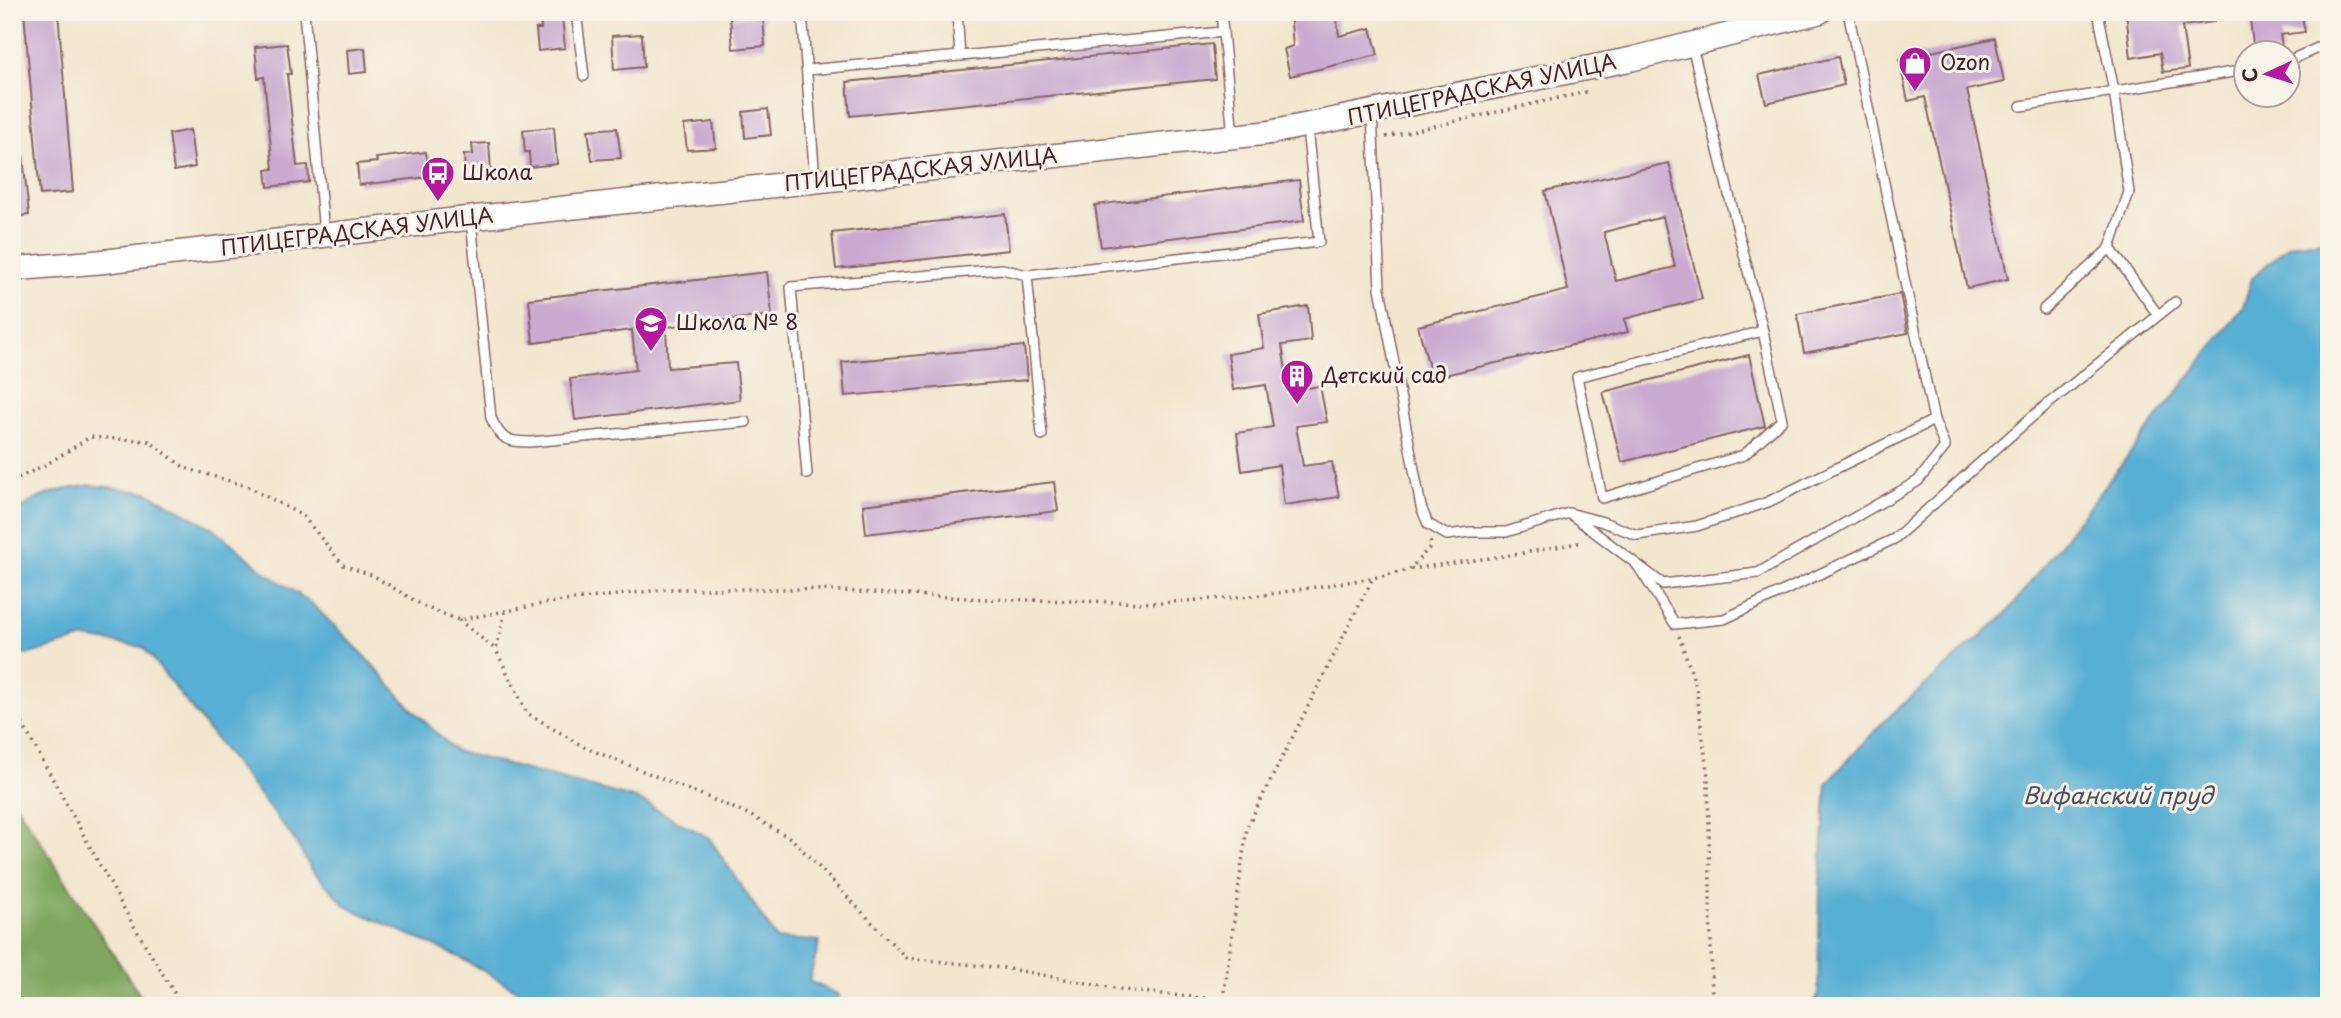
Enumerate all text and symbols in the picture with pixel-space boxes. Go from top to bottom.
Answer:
north arrow [2232,38,2302,108]
street label: ПТИЦЕГРАДСКАЯ УЛИЦА [1344,44,1619,132]
shop icon: Ozon [1896,44,1934,93]
place label: Ozon [1940,45,1990,77]
text: С [2235,67,2264,83]
street label: ПТИЦЕГРАДСКАЯ УЛИЦА [783,138,1059,198]
bus stop icon: Школа [419,154,457,203]
place label: Школа [462,155,532,187]
street label: ПТИЦЕГРАДСКАЯ УЛИЦА [219,197,495,263]
school or university icon: Школа № 8 [632,304,670,353]
place label: Школа № 8 [676,305,798,337]
building icon: Детский сад [1278,357,1316,406]
place label: Детский сад [1321,358,1447,390]
water label: Вифанский пруд [2023,777,2216,812]

